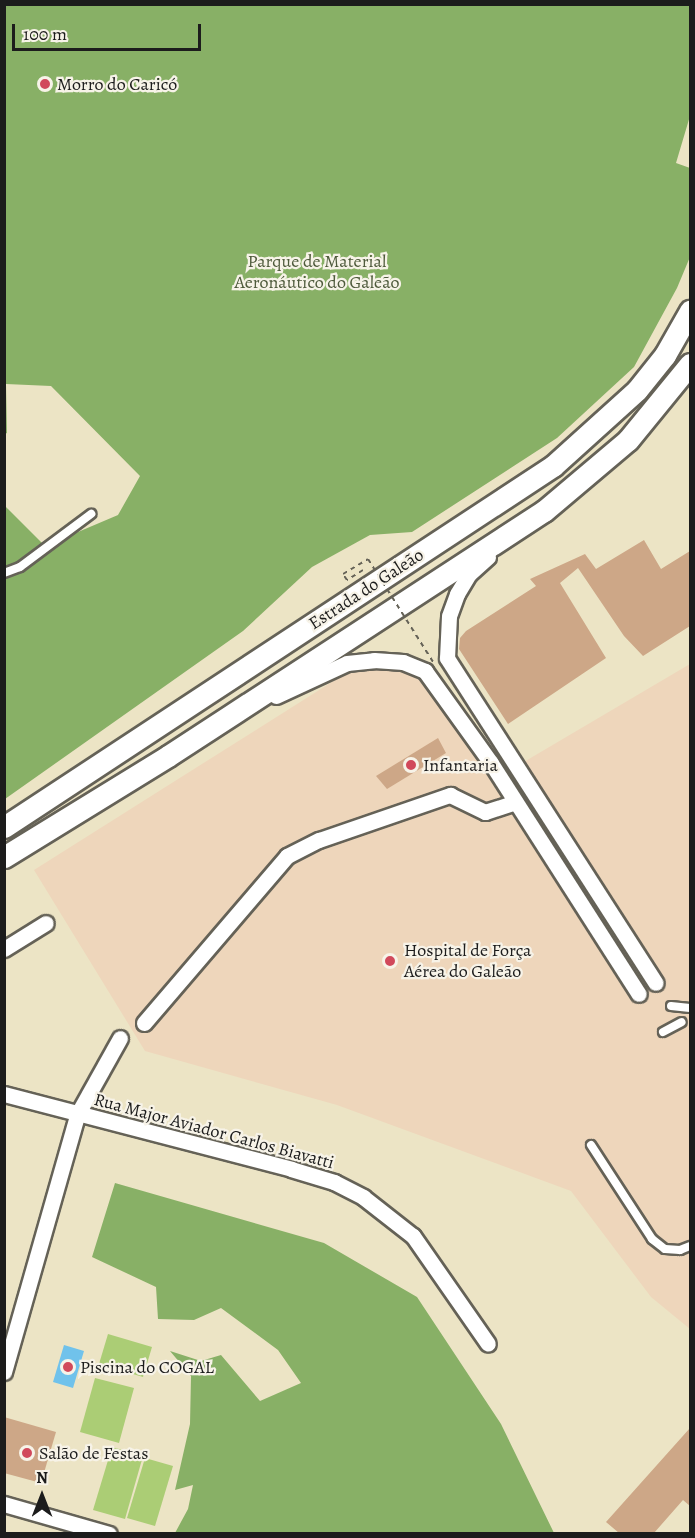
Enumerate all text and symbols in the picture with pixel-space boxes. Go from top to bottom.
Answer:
scale bar [15,12,204,50]
text: 100 m [23,22,67,46]
place label: Morro do Caricó [57,73,177,95]
marker: Morro do Caricó [38,77,52,91]
park label: Parque de Material Aeronáutico do Galeão [234,251,400,294]
street label: Estrada do Galeão [304,544,428,634]
place label: Infantaria [423,754,498,776]
marker: Infantaria [404,758,418,772]
place label: Hospital de Força Aérea do Galeão [404,940,531,982]
marker: Hospital de Força Aérea do Galeão [381,952,399,970]
street label: Rua Major Aviador Carlos Biavatti [92,1089,336,1173]
place label: Piscina do COGAL [80,1356,214,1378]
marker: Piscina do COGAL [61,1360,75,1374]
place label: Salão de Festas [39,1442,148,1464]
marker: Salão de Festas [20,1446,34,1460]
north arrow [12,1466,72,1526]
text: N [36,1467,48,1489]

